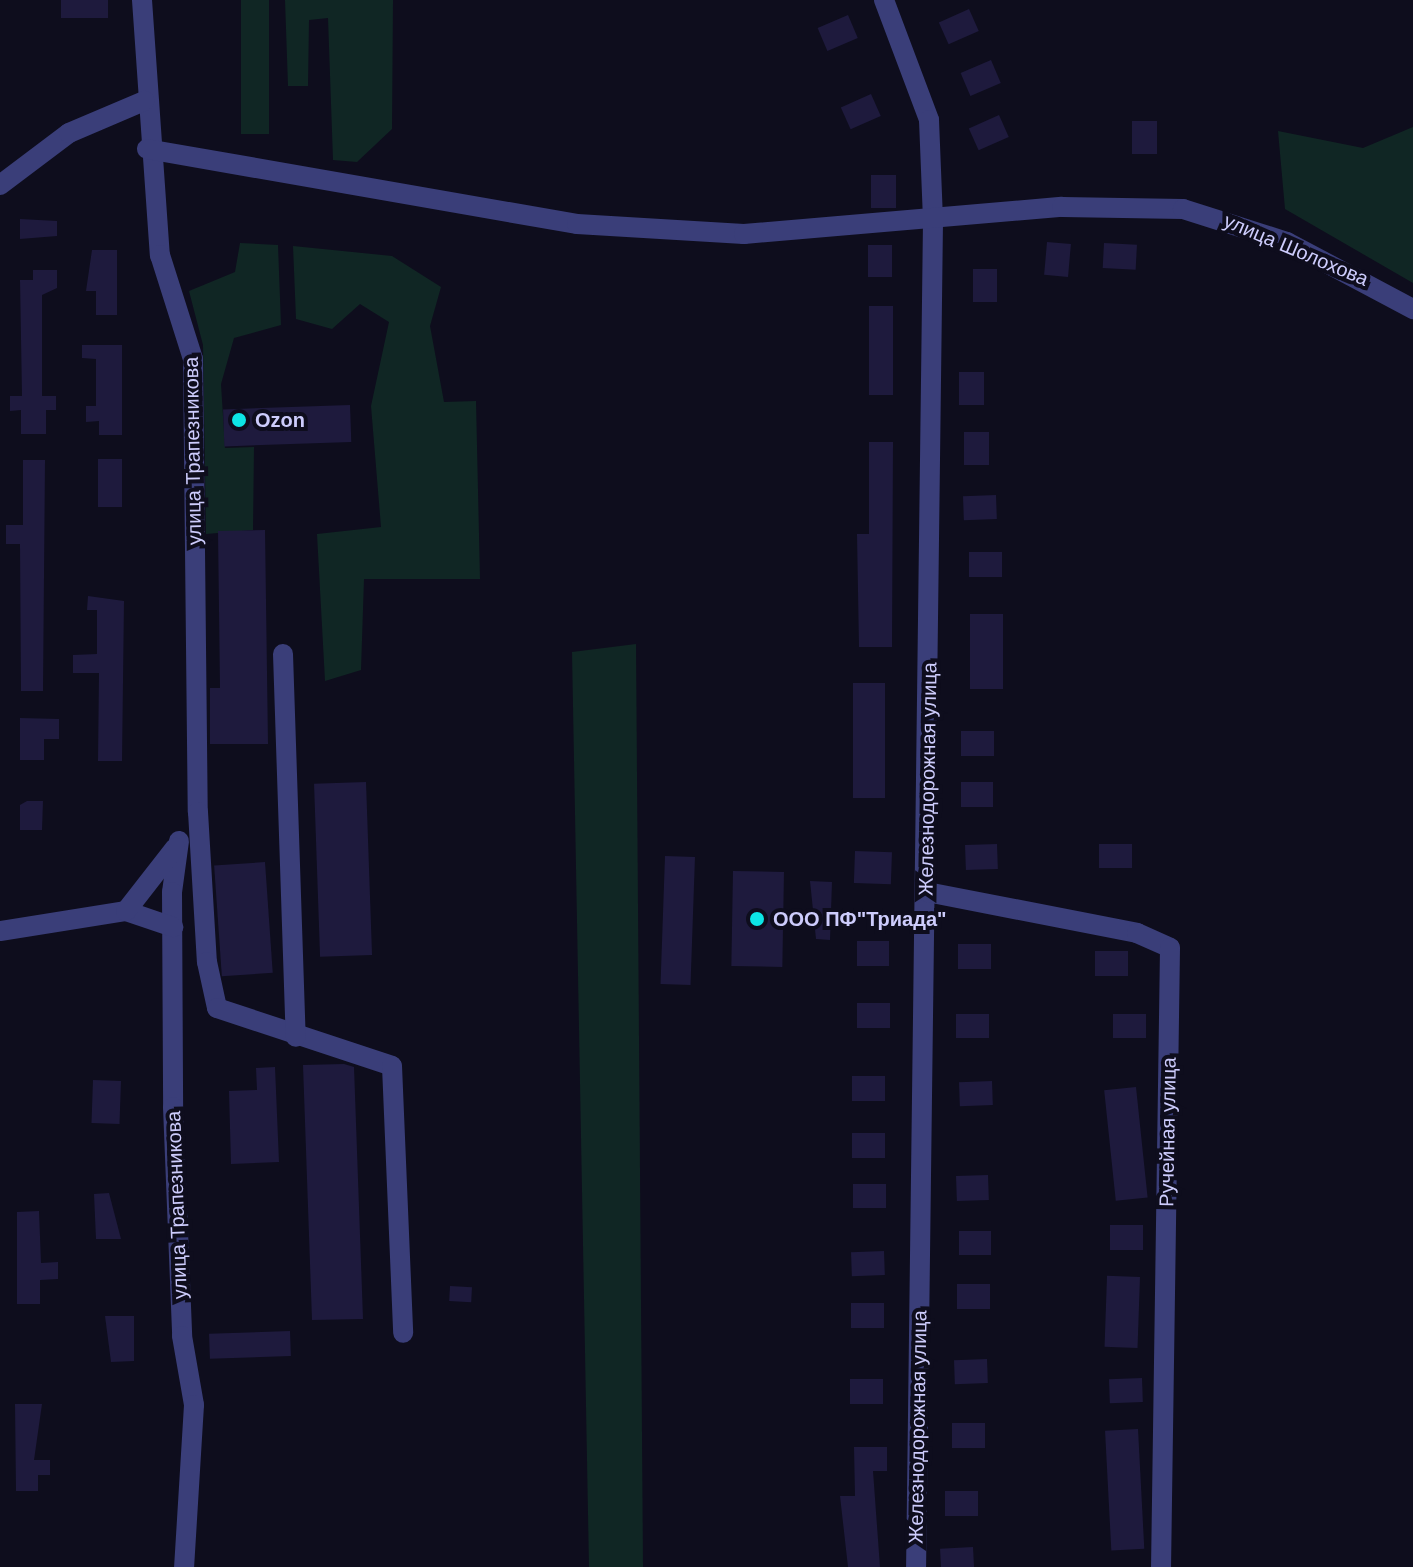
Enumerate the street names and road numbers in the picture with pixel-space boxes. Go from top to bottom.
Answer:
street label: улица Шолохова [1220,209,1372,291]
street label: улица Трапезникова [179,357,207,545]
street label: Железнодорожная улица [914,662,942,896]
street label: Ручейная улица [1155,1057,1181,1207]
street label: улица Трапезникова [162,1110,192,1300]
street label: Железнодорожная улица [904,1310,932,1544]

